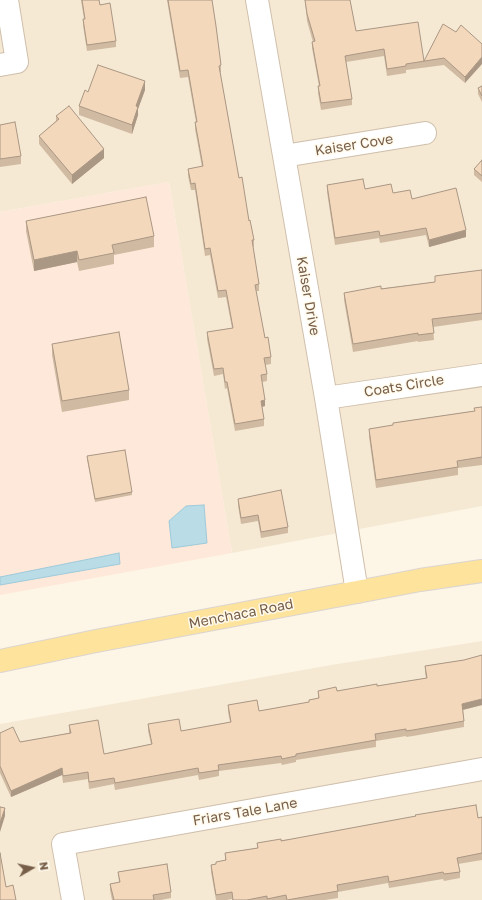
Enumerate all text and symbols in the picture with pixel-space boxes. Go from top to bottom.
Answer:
street label: Kaiser Cove [314,131,394,159]
street label: Kaiser Drive [293,255,323,337]
street label: Coats Circle [363,371,445,401]
street label: Menchaca Road [187,596,295,632]
street label: Friars Tale Lane [191,795,299,829]
north arrow [12,848,52,888]
text: N [37,861,51,871]

